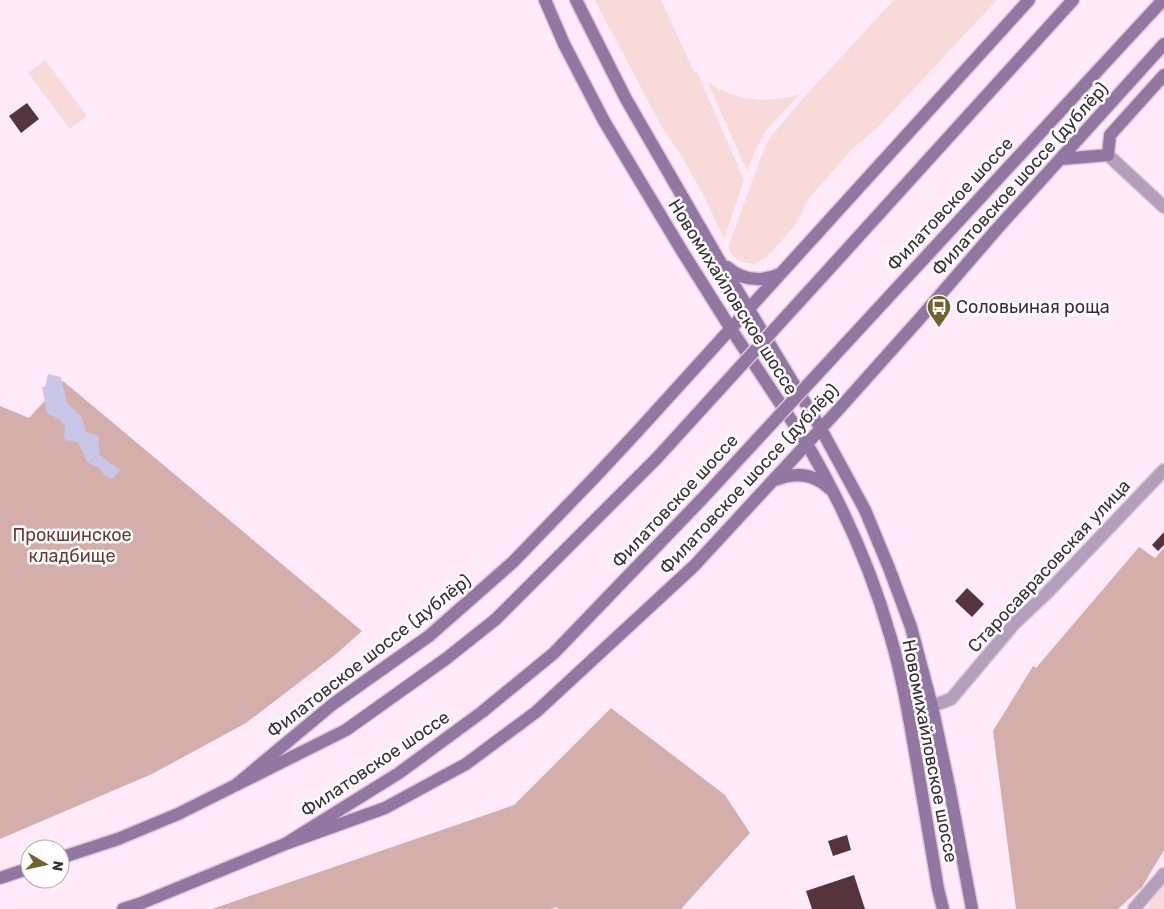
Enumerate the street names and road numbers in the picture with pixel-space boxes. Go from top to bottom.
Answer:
street label: Филатовское шоссе (дублёр) [927,78,1113,280]
street label: Филатовское шоссе [882,133,1018,275]
street label: Новомихайловское шоссе [664,195,802,399]
street label: Филатовское шоссе (дублёр) [655,379,843,579]
street label: Филатовское шоссе [607,430,743,572]
street label: Старосаврасовская улица [963,475,1135,657]
street label: Филатовское шоссе (дублёр) [263,569,475,743]
street label: Новомихайловское шоссе [898,638,962,864]
street label: Филатовское шоссе [296,706,454,822]

